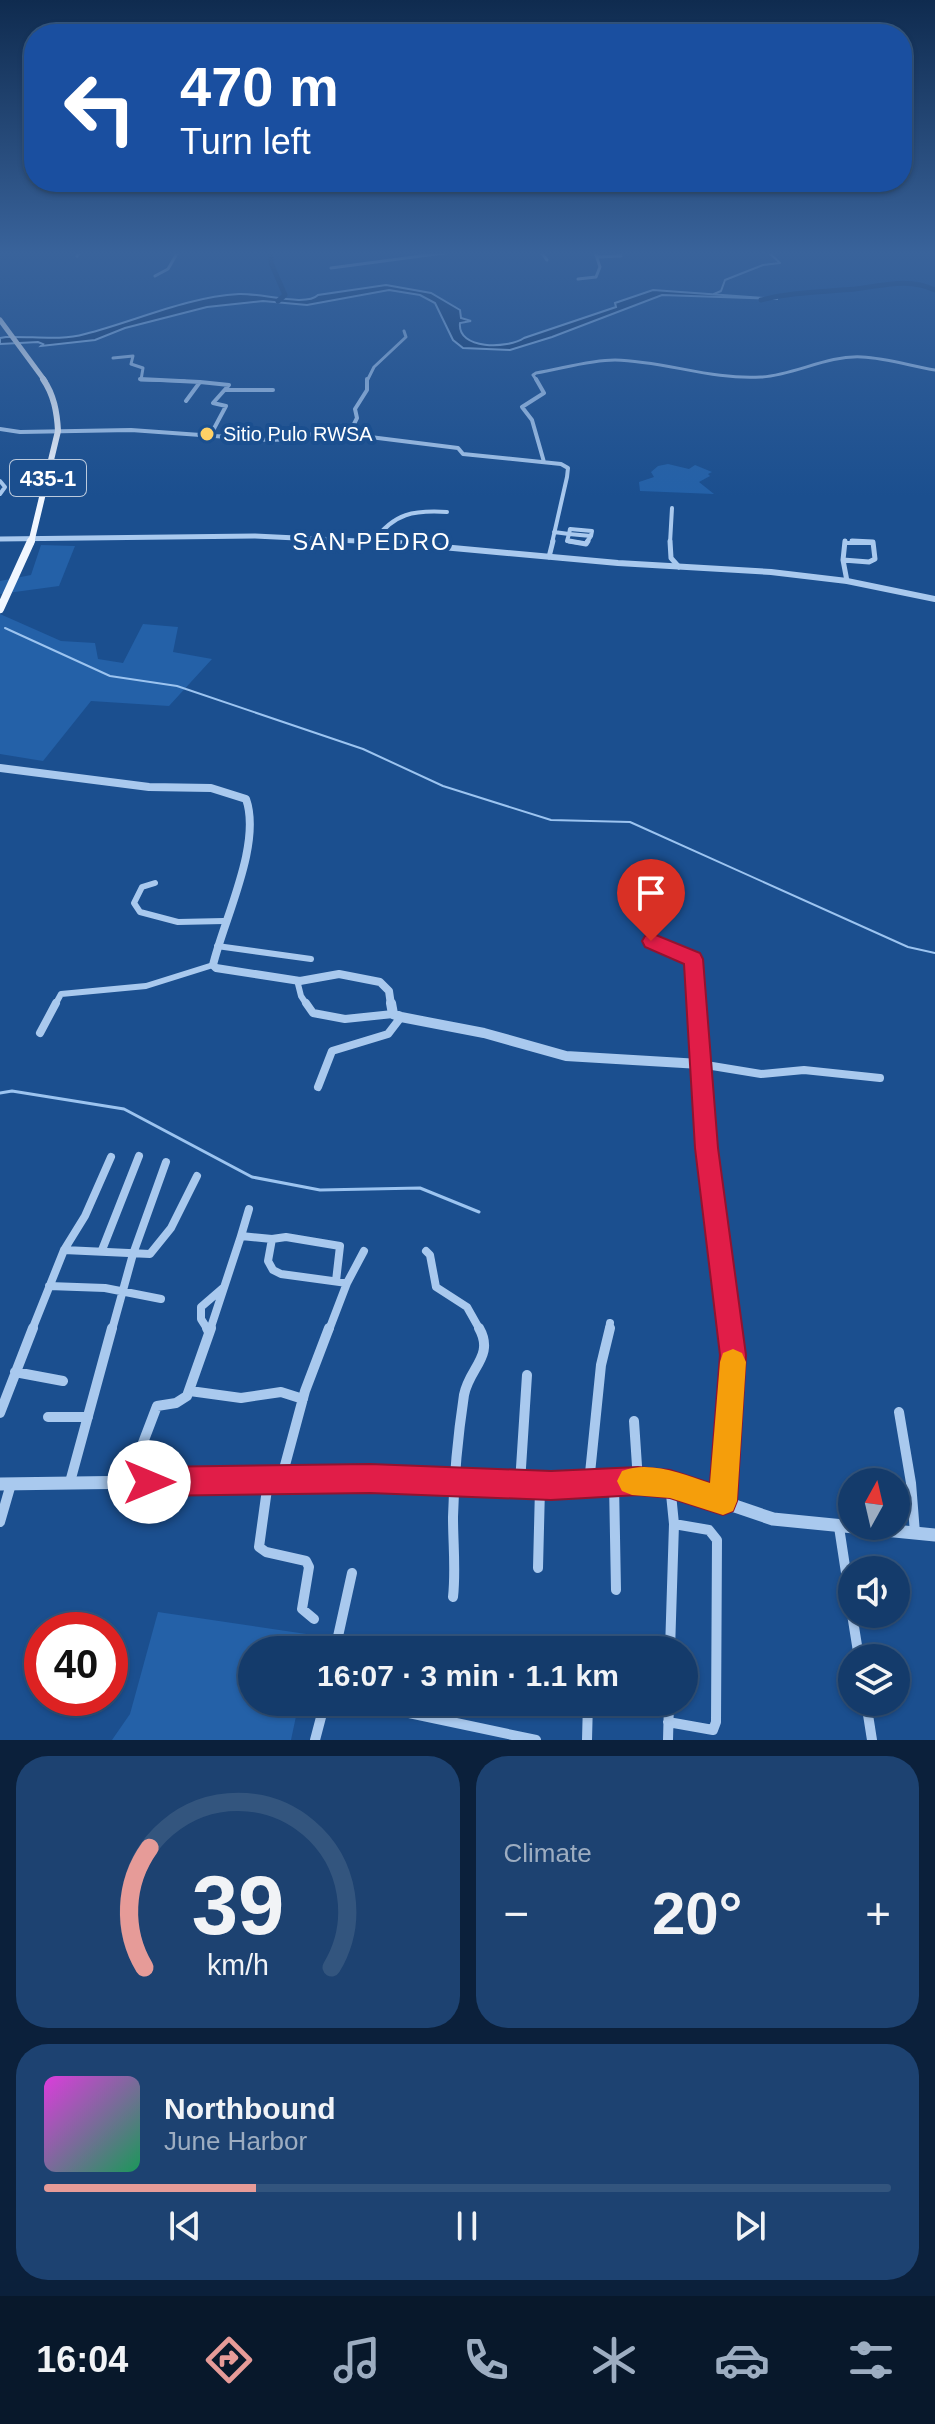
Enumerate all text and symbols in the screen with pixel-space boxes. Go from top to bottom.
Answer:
text: 470 m [180,55,339,118]
icon: left [48,56,152,160]
text: Turn left [180,121,311,162]
place label: Sitio Pulo RWSA [223,423,373,445]
marker: Sitio Pulo RWSA [198,425,216,443]
road number: 435-1 [10,460,86,496]
district label: SAN PEDRO [292,528,452,555]
pin [617,859,685,941]
icon: arrive [629,871,673,915]
position arrow [107,1440,191,1524]
north arrow [838,1468,910,1540]
map controls [838,1468,910,1716]
button: sound [838,1556,910,1628]
speed limit sign: 40 [24,1612,128,1716]
button: layers [838,1644,910,1716]
text: 16:07 · 3 min · 1.1 km [317,1659,619,1692]
text: Climate [504,1838,592,1868]
text: 39 [191,1859,284,1952]
text: 20° [652,1880,743,1947]
text: − [504,1889,529,1938]
text: + [865,1889,891,1938]
text: km/h [207,1949,269,1981]
text: Northbound [164,2092,336,2125]
text: June Harbor [164,2126,307,2156]
icon: previous [163,2204,207,2248]
icon: pause [445,2204,489,2248]
icon: next [728,2204,772,2248]
icon: directions [201,2332,257,2388]
icon: music [329,2332,385,2388]
icon: phone [458,2332,514,2388]
icon: climate [586,2332,642,2388]
icon: car [714,2332,770,2388]
icon: filters [843,2332,899,2388]
text: 16:04 [36,2339,128,2380]

